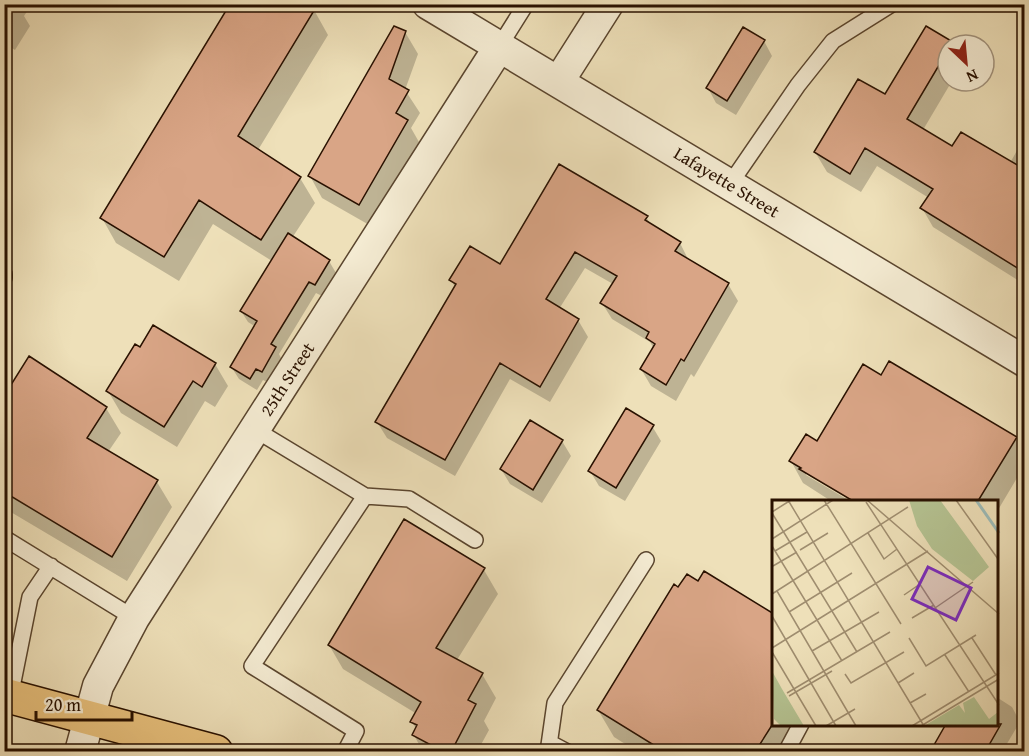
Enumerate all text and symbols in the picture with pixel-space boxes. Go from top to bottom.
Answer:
north arrow [936,33,996,93]
text: N [962,63,983,90]
street label: Lafayette Street [669,140,786,225]
street label: 25th Street [253,336,321,421]
inset map [772,500,999,726]
scale bar [36,684,132,722]
text: 20 m [45,691,81,718]

